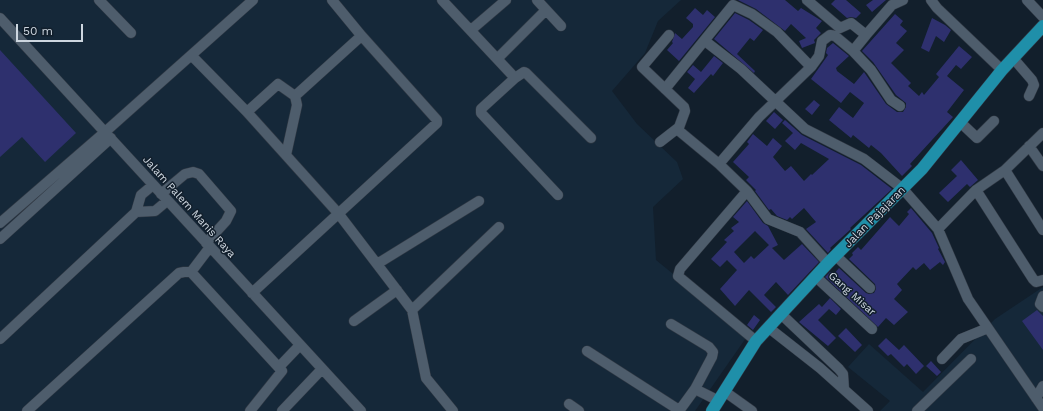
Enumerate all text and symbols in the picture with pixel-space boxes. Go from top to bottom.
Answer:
scale bar [18,16,85,42]
text: 50 m [23,24,53,38]
street label: Jalam Palem Manis Raya [140,153,238,261]
street label: Jalan Pajajaran [842,184,908,250]
street label: Gang Misar [826,269,878,319]

